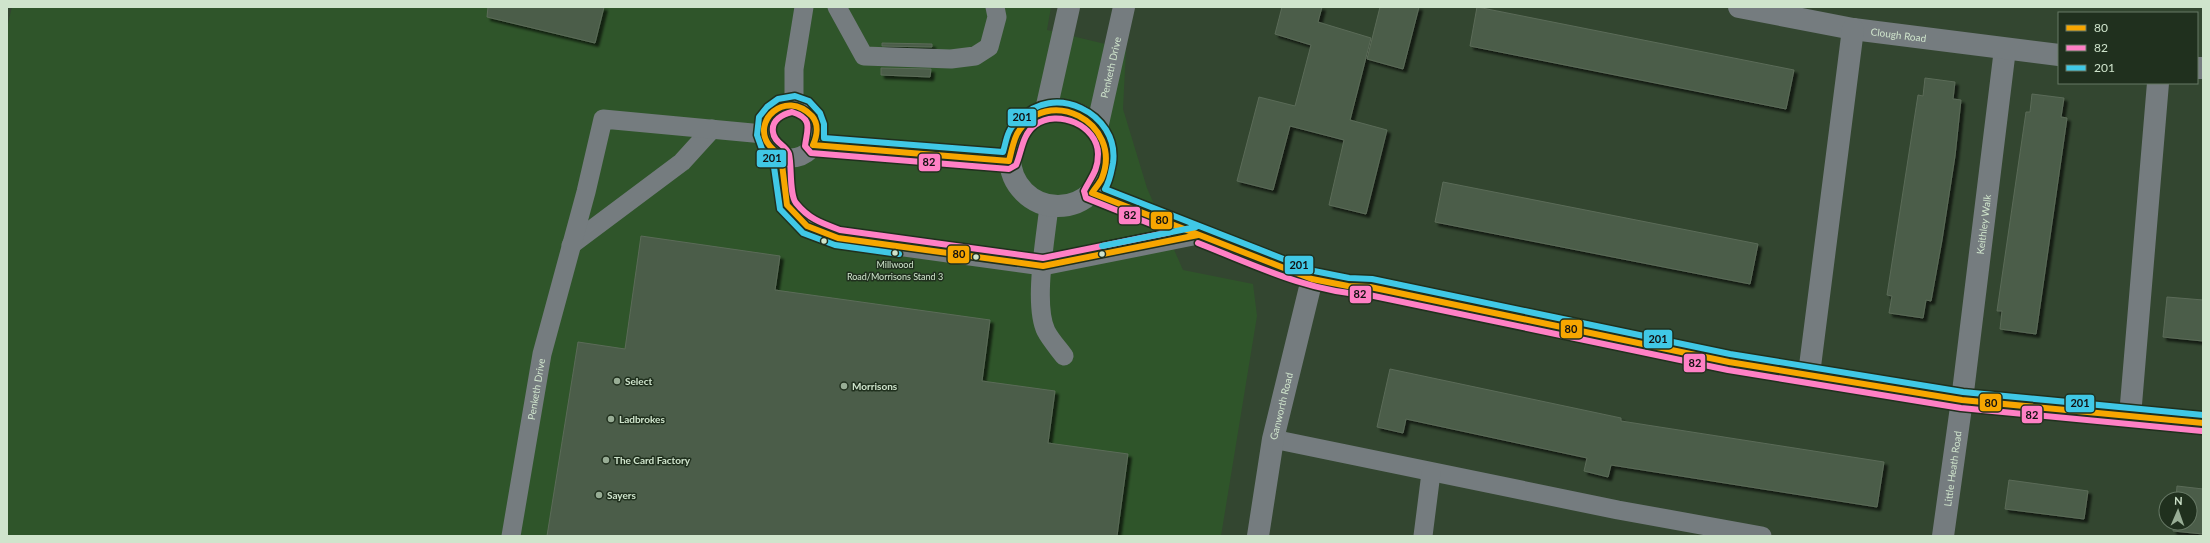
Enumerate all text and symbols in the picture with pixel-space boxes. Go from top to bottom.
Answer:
legend [2058,12,2198,84]
text: 80 [2094,20,2108,35]
street label: Clough Road [1870,25,1927,44]
street label: Penketh Drive [1098,36,1123,99]
text: 82 [2094,40,2108,55]
text: 201 [2094,60,2115,75]
line badge: 201 [1007,108,1037,127]
text: 201 [1012,110,1032,123]
line badge: 201 [756,149,787,168]
text: 201 [762,151,782,164]
line badge: 82 [918,153,941,172]
text: 82 [923,155,935,168]
street label: Keithley Walk [1974,193,1993,255]
line badge: 82 [1118,206,1141,225]
text: 82 [1124,208,1136,221]
line badge: 80 [1150,211,1173,230]
text: 80 [1156,213,1169,226]
unlabelled marker [819,236,829,246]
line badge: 80 [947,245,970,264]
text: 80 [953,247,966,260]
marker: Millwood Road/Morrisons Stand 3 [890,248,900,258]
unlabelled marker [1097,249,1107,259]
unlabelled marker [971,252,981,262]
line badge: 201 [1284,255,1314,275]
text: 201 [1289,258,1309,271]
place label: Millwood Road/Morrisons Stand 3 [847,259,943,282]
line badge: 82 [1349,285,1372,304]
text: 82 [1354,287,1366,300]
line badge: 80 [1560,319,1583,339]
text: 80 [1565,322,1578,335]
line badge: 201 [1643,329,1673,349]
text: 201 [1648,332,1668,345]
line badge: 82 [1683,353,1706,373]
text: 82 [1689,356,1701,369]
street label: Penketh Drive [525,357,547,421]
street label: Ganworth Road [1267,371,1295,441]
place label: Select [625,375,652,387]
marker: Select [612,376,622,386]
place label: Morrisons [852,380,898,392]
marker: Morrisons [839,381,849,391]
line badge: 80 [1979,393,2002,412]
line badge: 201 [2065,394,2095,413]
text: 80 [1985,396,1998,409]
text: 201 [2070,396,2090,409]
line badge: 82 [2021,405,2043,424]
text: 82 [2026,408,2038,421]
place label: Ladbrokes [619,413,665,425]
marker: Ladbrokes [606,414,616,424]
street label: Little Heath Road [1941,430,1964,507]
place label: The Card Factory [614,454,691,466]
marker: The Card Factory [601,455,611,465]
place label: Sayers [607,489,637,501]
marker: Sayers [594,490,604,500]
north arrow [2158,491,2198,531]
text: N [2174,494,2183,507]

